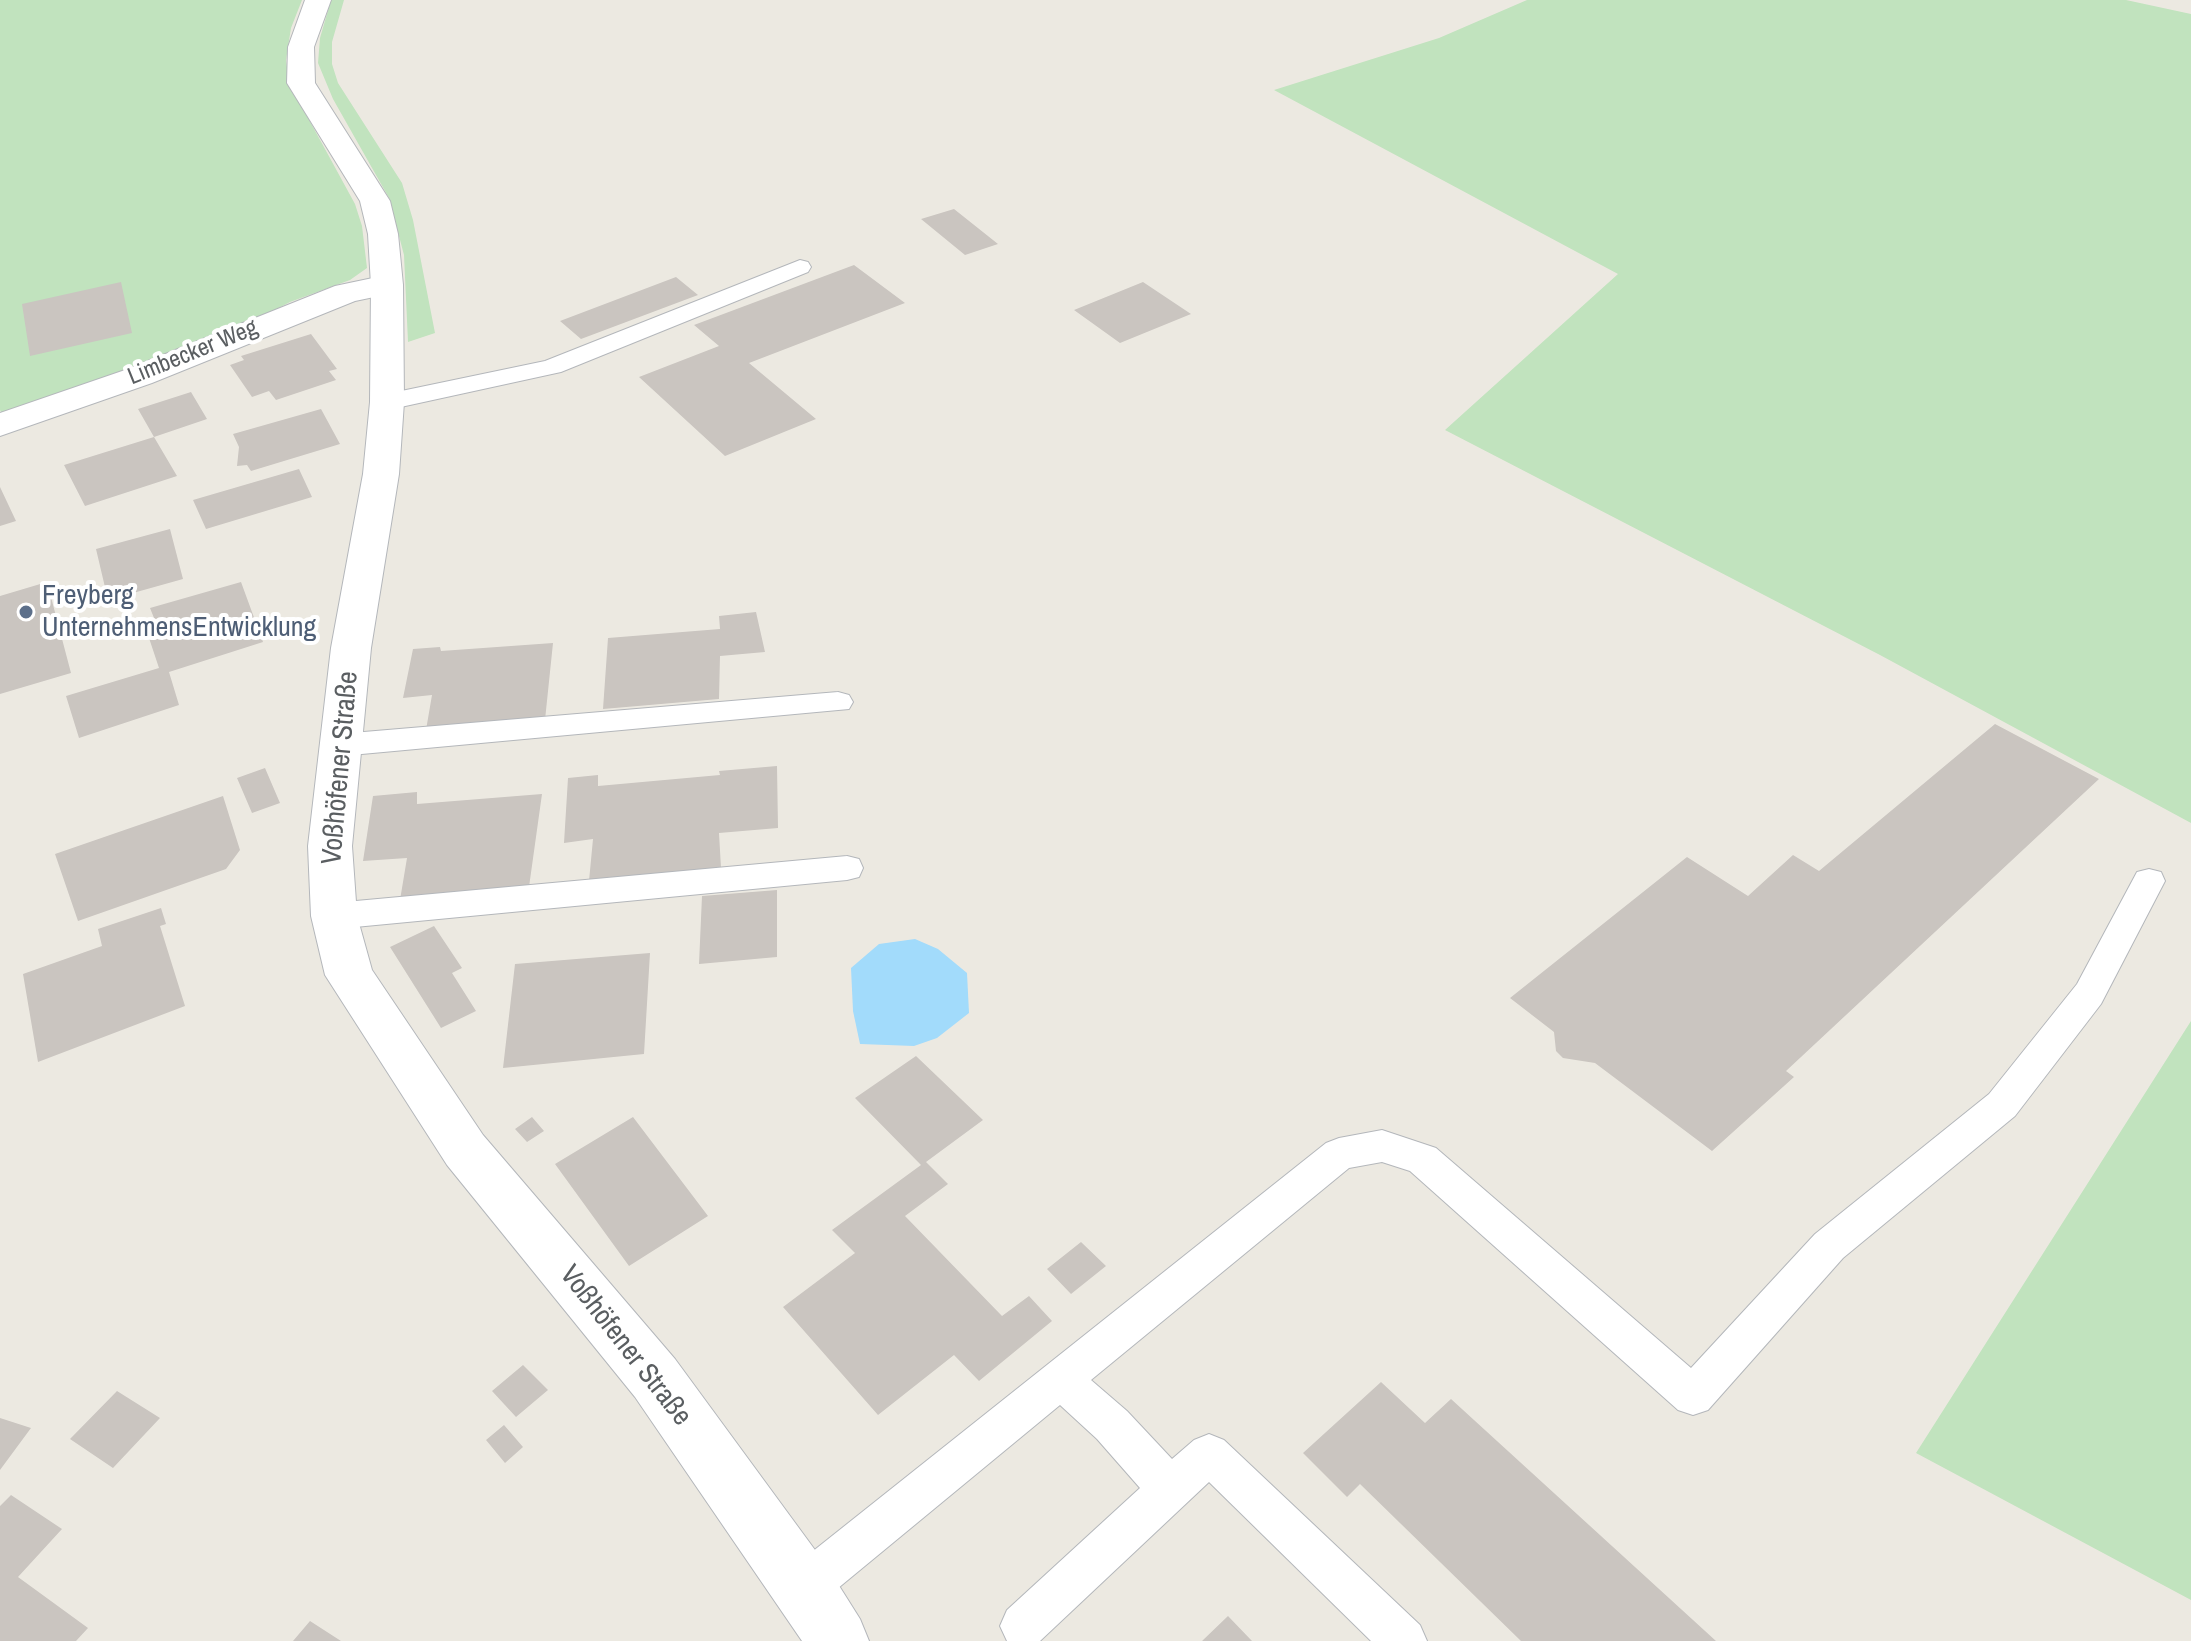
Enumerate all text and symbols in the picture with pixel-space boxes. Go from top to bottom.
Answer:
street label: Limbecker Weg [124,314,262,392]
place label: Freyberg UnternehmensEntwicklung [42,579,316,645]
marker: Freyberg UnternehmensEntwicklung [17,603,35,621]
street label: Voßhöfener Straße [316,670,366,866]
street label: Voßhöfener Straße [552,1259,698,1433]

